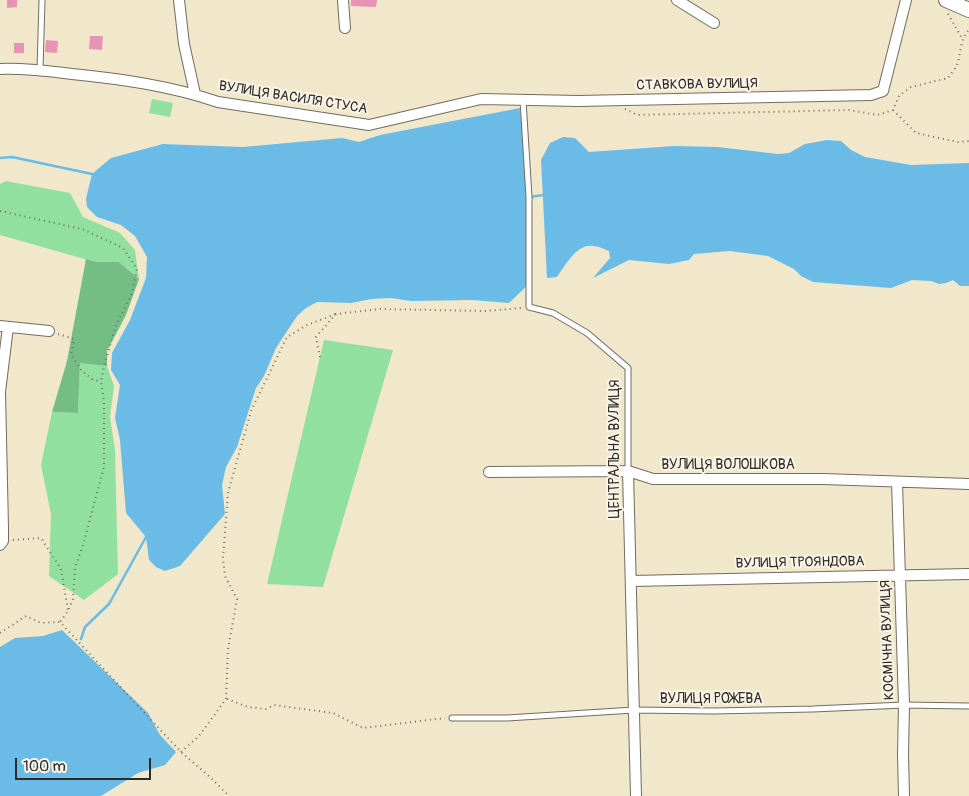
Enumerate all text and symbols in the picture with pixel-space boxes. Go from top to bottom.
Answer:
street label: СТАВКОВА ВУЛИЦЯ [636,76,758,94]
street label: ВУЛИЦЯ ВАСИЛЯ СТУСА [217,78,369,118]
street label: ЦЕНТРАЛЬНА ВУЛИЦЯ [607,380,623,518]
street label: ВУЛИЦЯ ВОЛОШКОВА [661,457,795,473]
street label: ВУЛИЦЯ ТРОЯНДОВА [735,553,865,573]
street label: КОСМІЧНА ВУЛИЦЯ [878,580,898,700]
street label: ВУЛИЦЯ РОЖЕВА [660,691,762,707]
scale bar [18,748,154,780]
text: 100 m [23,757,66,776]

